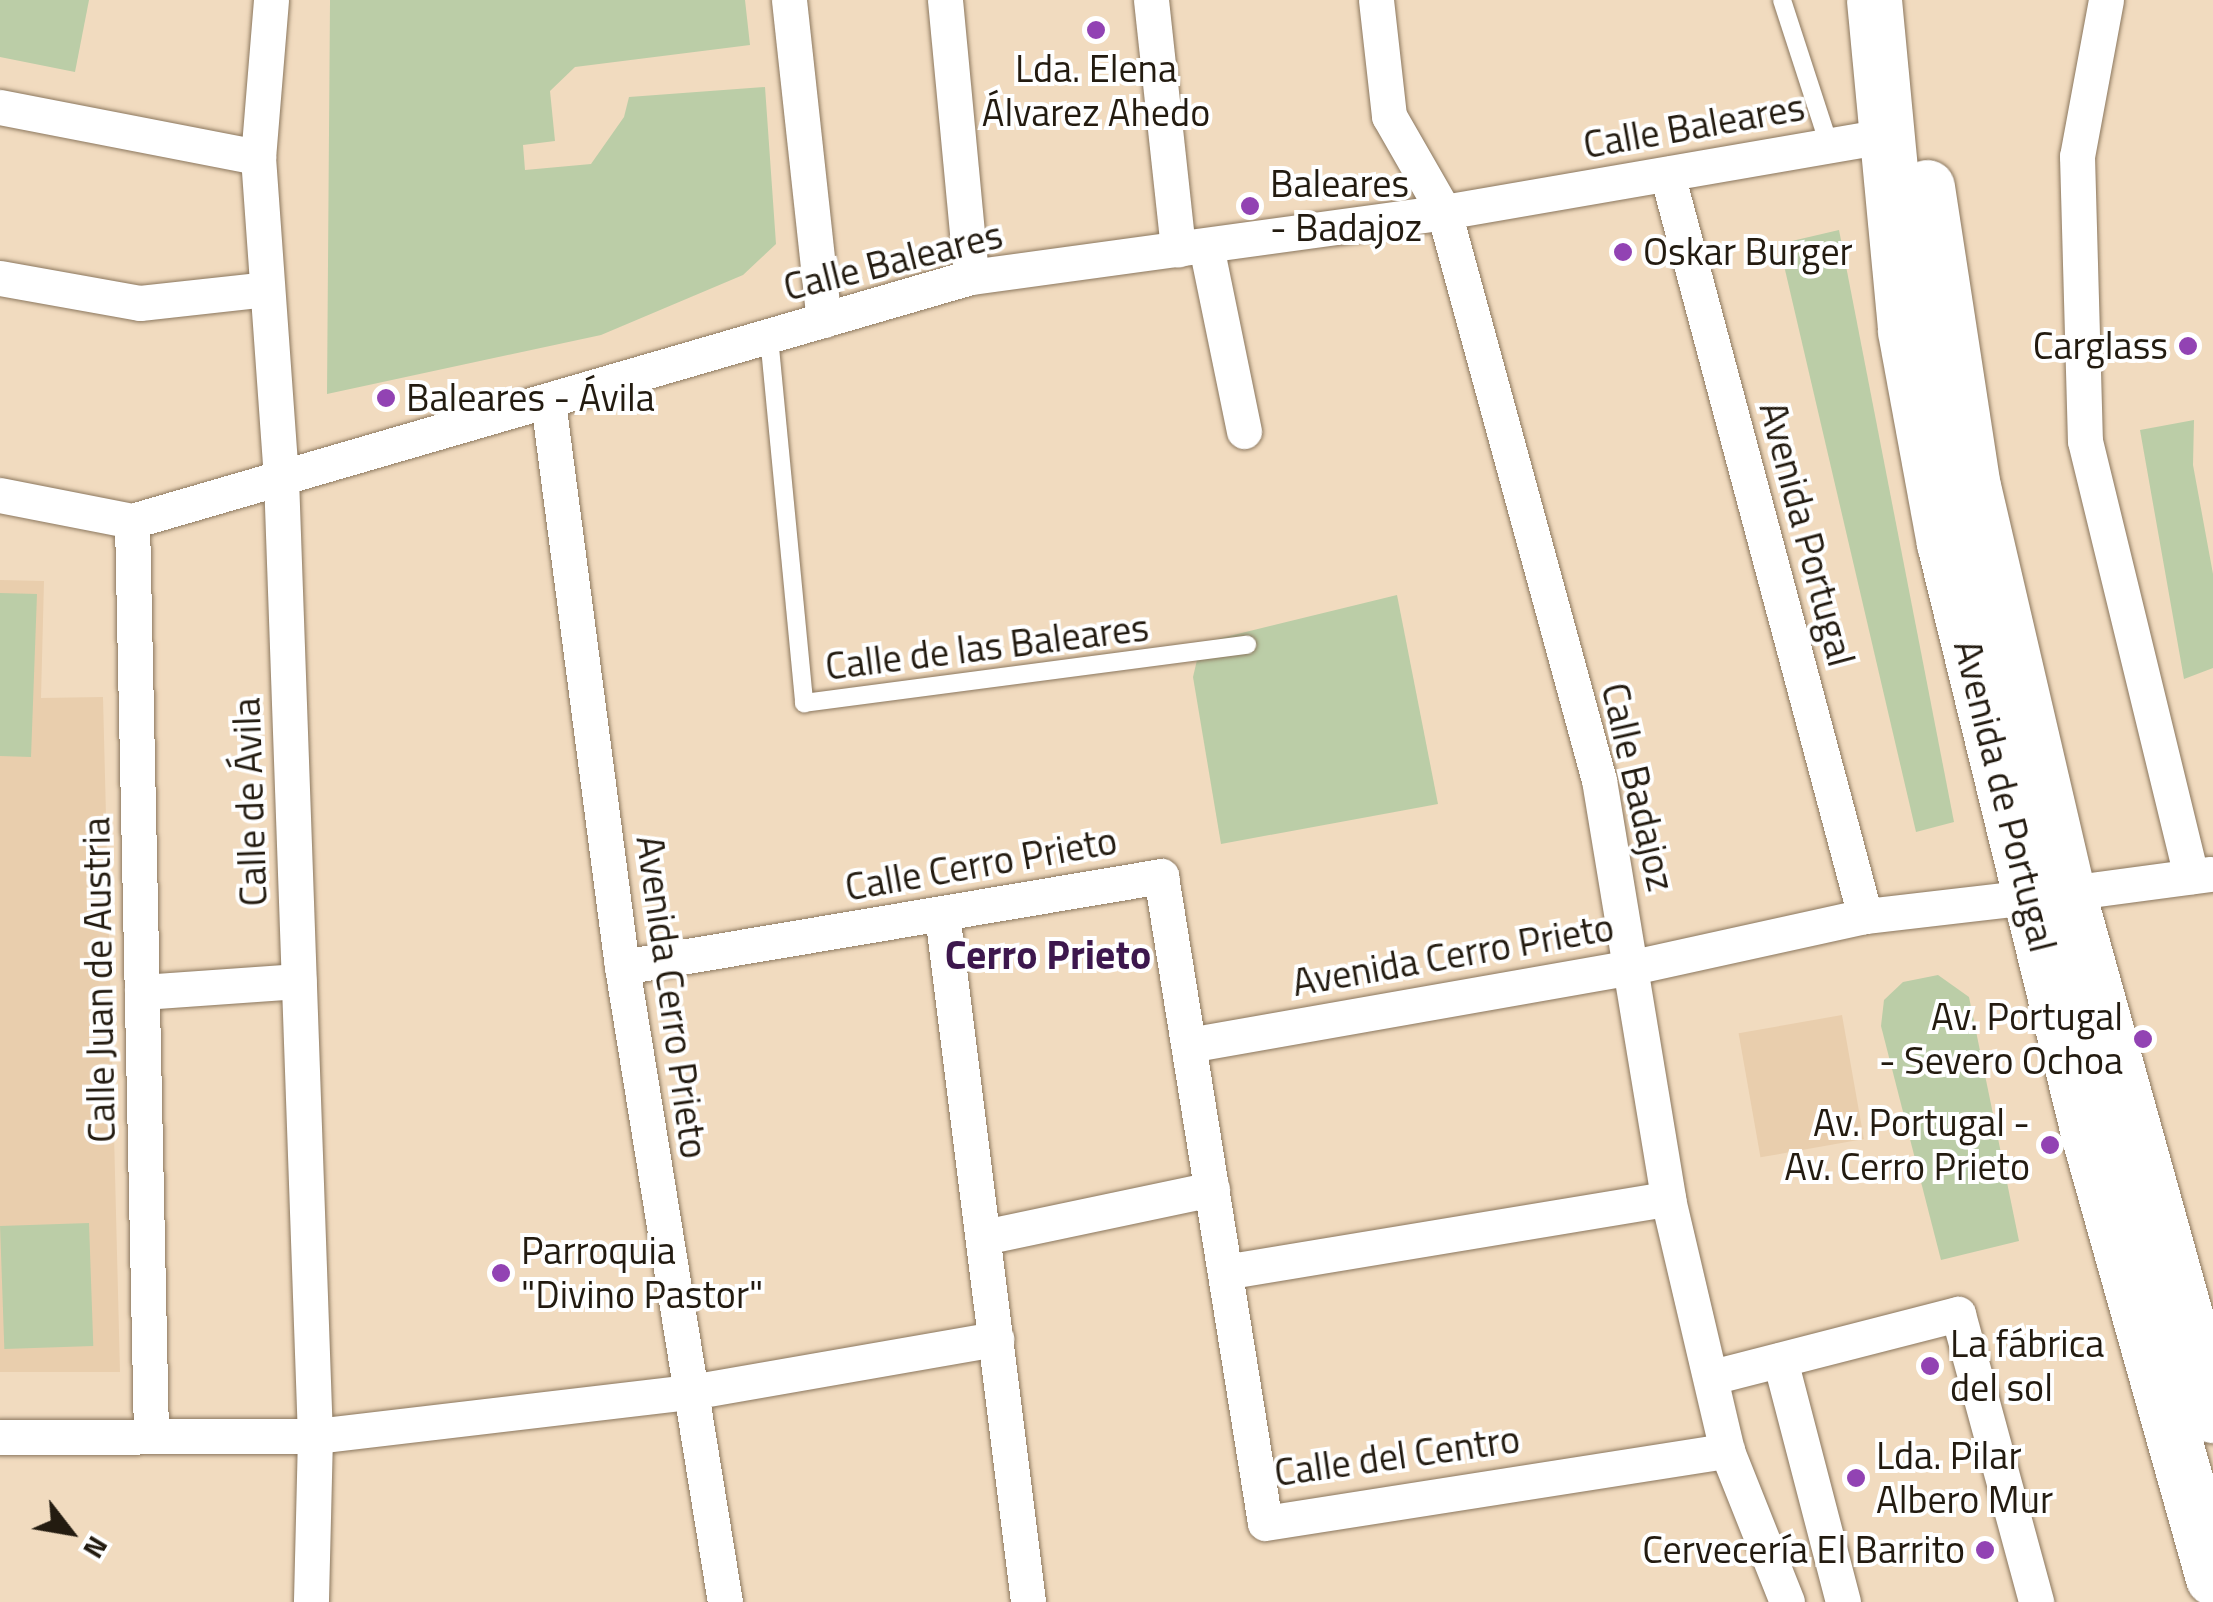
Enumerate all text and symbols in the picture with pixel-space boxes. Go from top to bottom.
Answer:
marker: Lda. Elena Álvarez Ahedo [1085,19,1107,41]
place label: Lda. Elena Álvarez Ahedo [982,46,1210,136]
street label: Calle Baleares [1580,84,1808,168]
place label: Baleares - Badajoz [1270,161,1422,250]
marker: Baleares - Badajoz [1239,195,1261,217]
street label: Calle Baleares [779,212,1007,310]
place label: Oskar Burger [1643,229,1853,275]
marker: Oskar Burger [1612,241,1634,263]
place label: Carglass [2033,323,2168,369]
marker: Carglass [2177,335,2199,357]
place label: Baleares - Ávila [406,375,655,421]
marker: Baleares - Ávila [375,387,397,409]
street label: Avenida Portugal [1750,397,1864,671]
street label: Calle de las Baleares [823,605,1151,689]
street label: Avenida de Portugal [1944,636,2066,956]
street label: Calle Badajoz [1592,679,1684,895]
street label: Calle de Ávila [224,697,276,907]
street label: Calle Juan de Austria [73,817,125,1143]
street label: Calle Cerro Prieto [842,818,1120,910]
street label: Avenida Cerro Prieto [627,833,717,1161]
street label: Avenida Cerro Prieto [1289,904,1617,1006]
district label: Cerro Prieto [945,931,1151,979]
place label: Av. Portugal - Severo Ochoa [1879,994,2123,1084]
marker: Av. Portugal - Severo Ochoa [2132,1028,2154,1050]
place label: Av. Portugal - Av. Cerro Prieto [1784,1100,2030,1190]
marker: Av. Portugal - Av. Cerro Prieto [2039,1134,2061,1156]
place label: Parroquia "Divino Pastor" [521,1228,763,1318]
marker: Parroquia "Divino Pastor" [490,1262,512,1284]
place label: La fábrica del sol [1950,1321,2104,1410]
marker: La fábrica del sol [1919,1355,1941,1377]
street label: Calle del Centro [1271,1416,1523,1496]
place label: Lda. Pilar Albero Mur [1876,1433,2053,1522]
marker: Lda. Pilar Albero Mur [1845,1467,1867,1489]
north arrow [20,1482,120,1582]
place label: Cervecería El Barrito [1642,1527,1965,1573]
text: N [73,1528,120,1567]
marker: Cervecería El Barrito [1974,1539,1996,1561]

